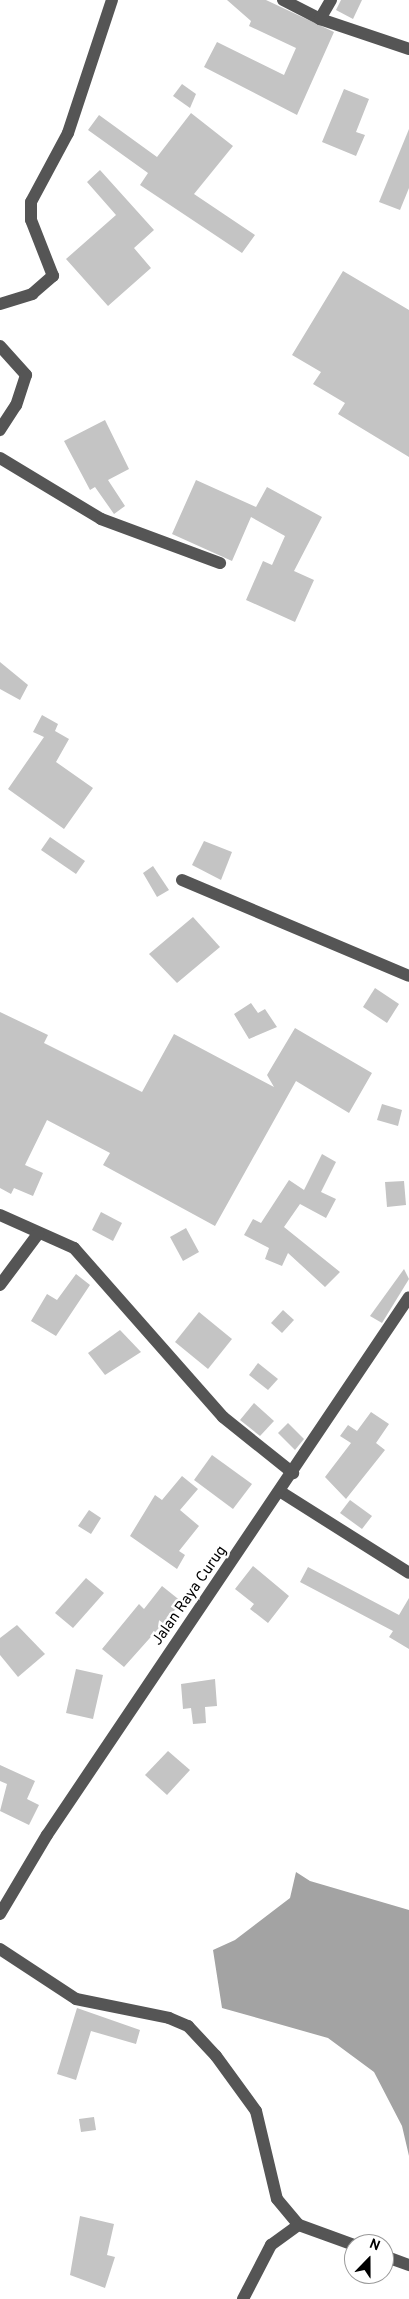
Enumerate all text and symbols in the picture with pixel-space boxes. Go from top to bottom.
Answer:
street label: Jalan Raya Curug [149,1543,231,1649]
north arrow [344,2234,394,2284]
text: N [367,2236,382,2255]

